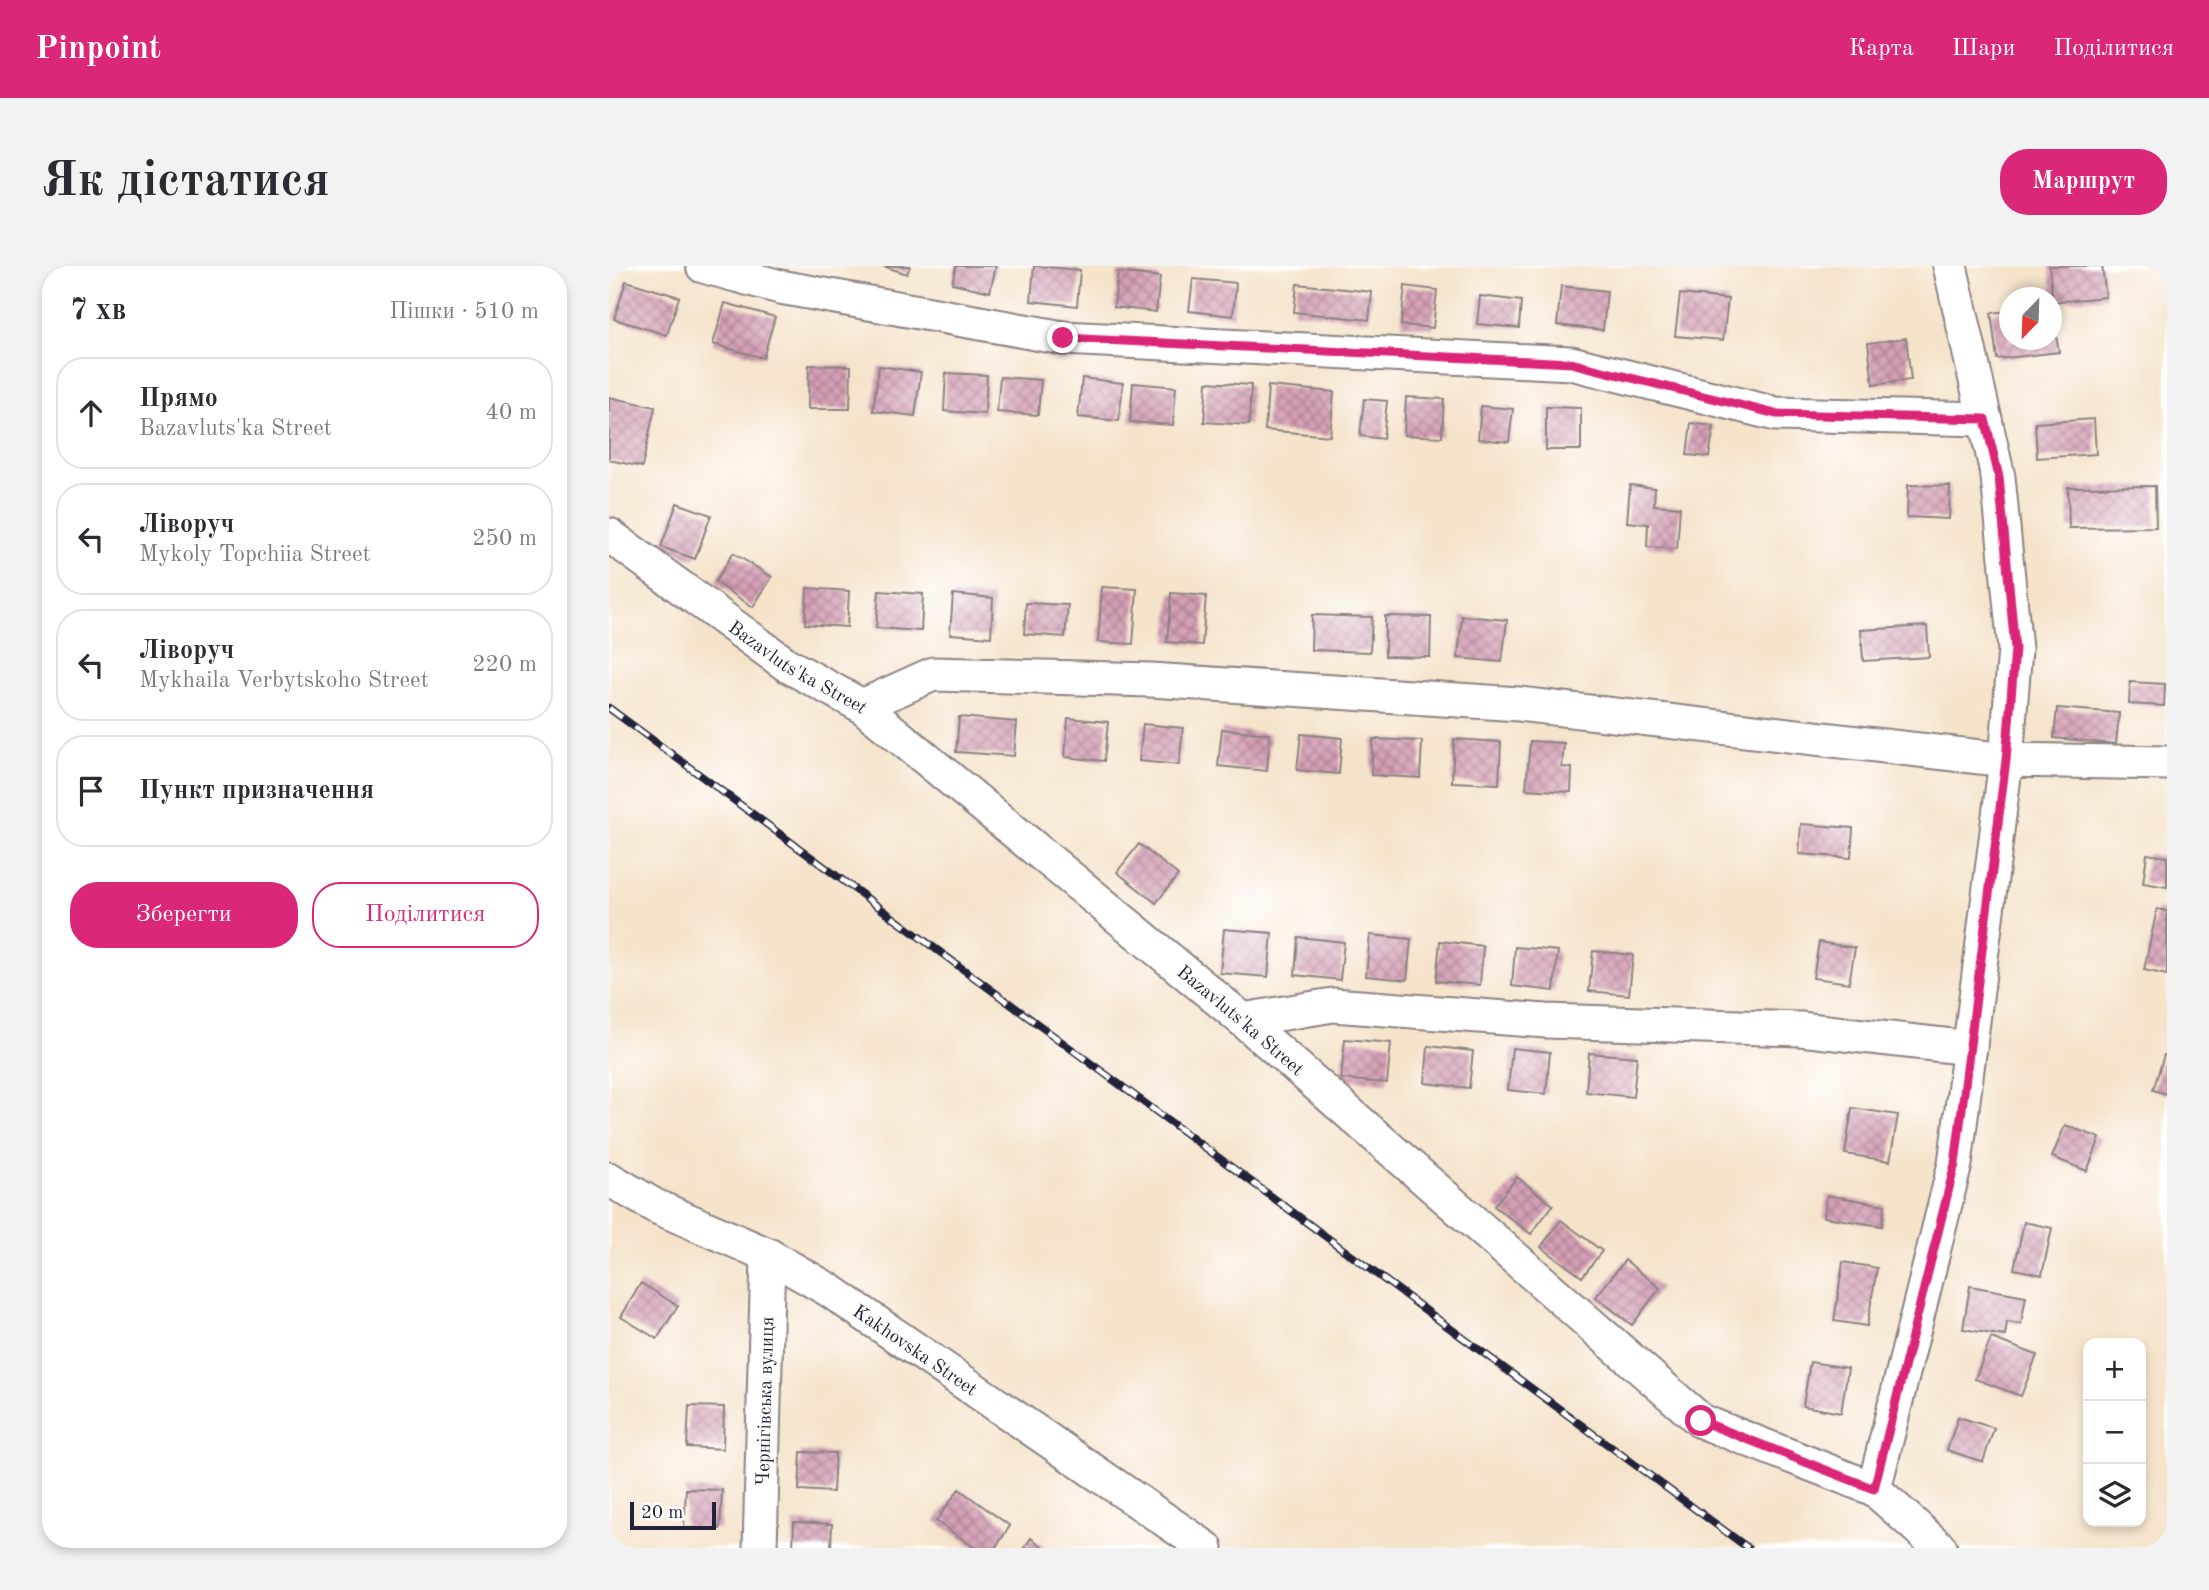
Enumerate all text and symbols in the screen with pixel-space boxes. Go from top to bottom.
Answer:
text: Pinpoint [35,33,161,66]
text: Карта [1849,37,1914,61]
text: Шари [1952,37,2015,61]
text: Поділитися [2053,37,2174,61]
button: Маршрут [2000,149,2167,215]
text: Як дістатися [42,158,330,207]
north arrow [1999,287,2062,350]
text: 7 хв [70,296,126,326]
text: Пішки · 510 m [389,300,539,323]
route end [1047,322,1078,353]
text: Прямо [139,386,218,412]
icon: ahead [72,394,110,432]
text: 40 m [486,401,537,424]
text: Bazavluts'ka Street [139,417,332,440]
text: Ліворуч [139,512,234,538]
icon: left [72,520,110,558]
text: 250 m [472,527,537,550]
text: Mykoly Topchiia Street [139,543,371,566]
street label: Bazavluts'ka Street [724,619,870,718]
text: Ліворуч [139,638,234,664]
icon: left [72,646,110,684]
text: 220 m [472,653,537,676]
text: Mykhaila Verbytskoho Street [139,669,429,692]
icon: arrive [72,772,110,810]
text: Пункт призначення [139,778,374,804]
button: Зберегти [70,882,298,948]
button: Поділитися [312,882,539,948]
street label: Bazavluts'ka Street [1173,963,1306,1081]
street label: Kakhovska Street [849,1302,980,1401]
street label: Чернігівська вулиця [755,1316,778,1486]
map controls [2083,1338,2146,1527]
button: + [2083,1338,2146,1401]
button: − [2083,1401,2146,1464]
route start [1685,1405,1716,1436]
button: layers [2083,1464,2146,1527]
scale bar [630,1499,716,1531]
text: 20 m [641,1504,683,1523]

